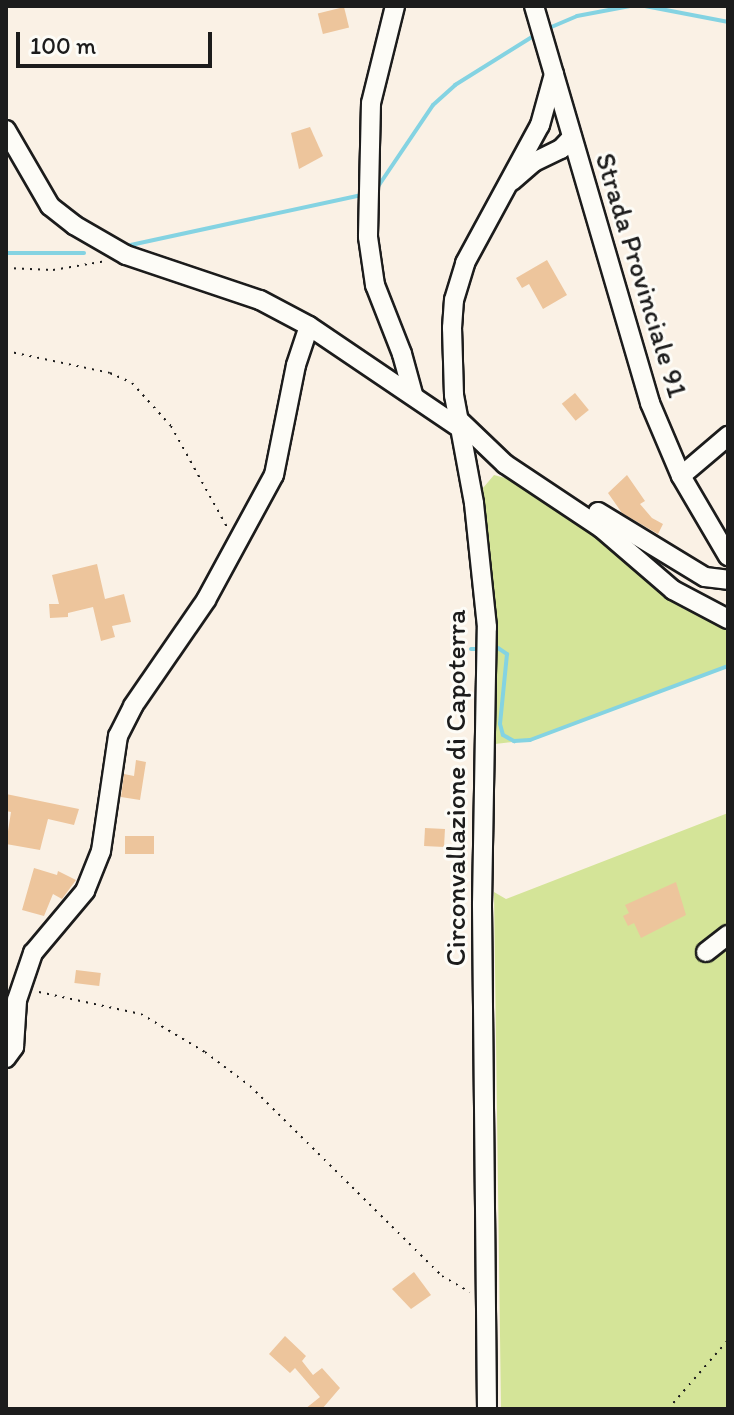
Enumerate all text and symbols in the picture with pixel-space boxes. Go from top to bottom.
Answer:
scale bar [20,16,216,66]
text: 100 m [30,31,96,60]
street label: Strada Provinciale 91 [589,149,695,401]
street label: Circonvallazione di Capoterra [438,609,472,967]

